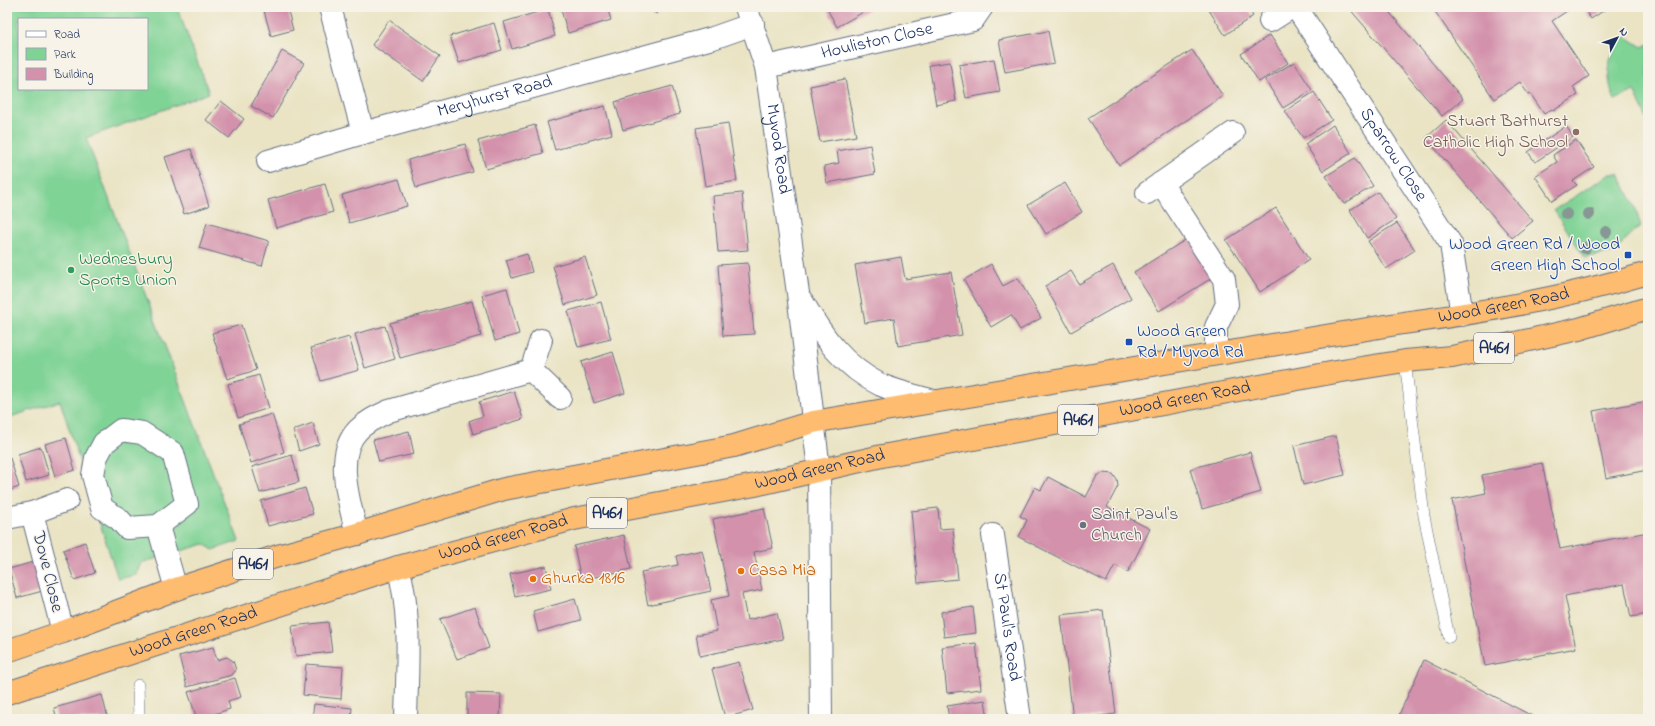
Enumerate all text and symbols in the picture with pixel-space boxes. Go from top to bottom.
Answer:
street label: Houliston Close [819,16,936,67]
legend [18,18,148,90]
north arrow [1597,18,1637,58]
text: N [1615,24,1632,40]
text: Road [54,26,80,44]
text: Park [54,46,76,64]
text: Building [53,66,93,85]
street label: Meryhurst Road [435,69,555,125]
street label: Myvod Road [758,102,797,196]
street label: Sparrow Close [1353,103,1434,208]
place label: Stuart Bathurst Catholic High School [1423,109,1568,157]
marker: Stuart Bathurst Catholic High School [1571,127,1581,137]
place label: Wood Green Rd / Wood Green High School [1449,232,1620,280]
place label: Wednesbury Sports Union [79,247,177,294]
marker: Wood Green Rd / Wood Green High School [1623,250,1633,260]
marker: Wednesbury Sports Union [66,265,76,275]
street label: Wood Green Road [1436,281,1572,331]
place label: Wood Green Rd / Myvod Rd [1137,319,1244,366]
road number: A461 [1474,333,1514,363]
marker: Wood Green Rd / Myvod Rd [1124,337,1134,347]
street label: Wood Green Road [1117,375,1253,425]
road number: A461 [1058,405,1098,435]
street label: Wood Green Road [752,443,888,498]
road number: A461 [587,498,627,528]
place label: Saint Paul's Church [1091,502,1178,549]
street label: Wood Green Road [436,508,571,568]
marker: Saint Paul's Church [1078,520,1088,530]
street label: Dove Close [24,528,70,616]
road number: A461 [233,549,273,579]
place label: Casa Mia [749,558,816,584]
place label: Ghurka 1816 [541,566,625,592]
marker: Casa Mia [736,566,746,576]
street label: St Paul's Road [986,571,1027,683]
marker: Ghurka 1816 [528,574,538,584]
street label: Wood Green Road [126,600,261,666]

